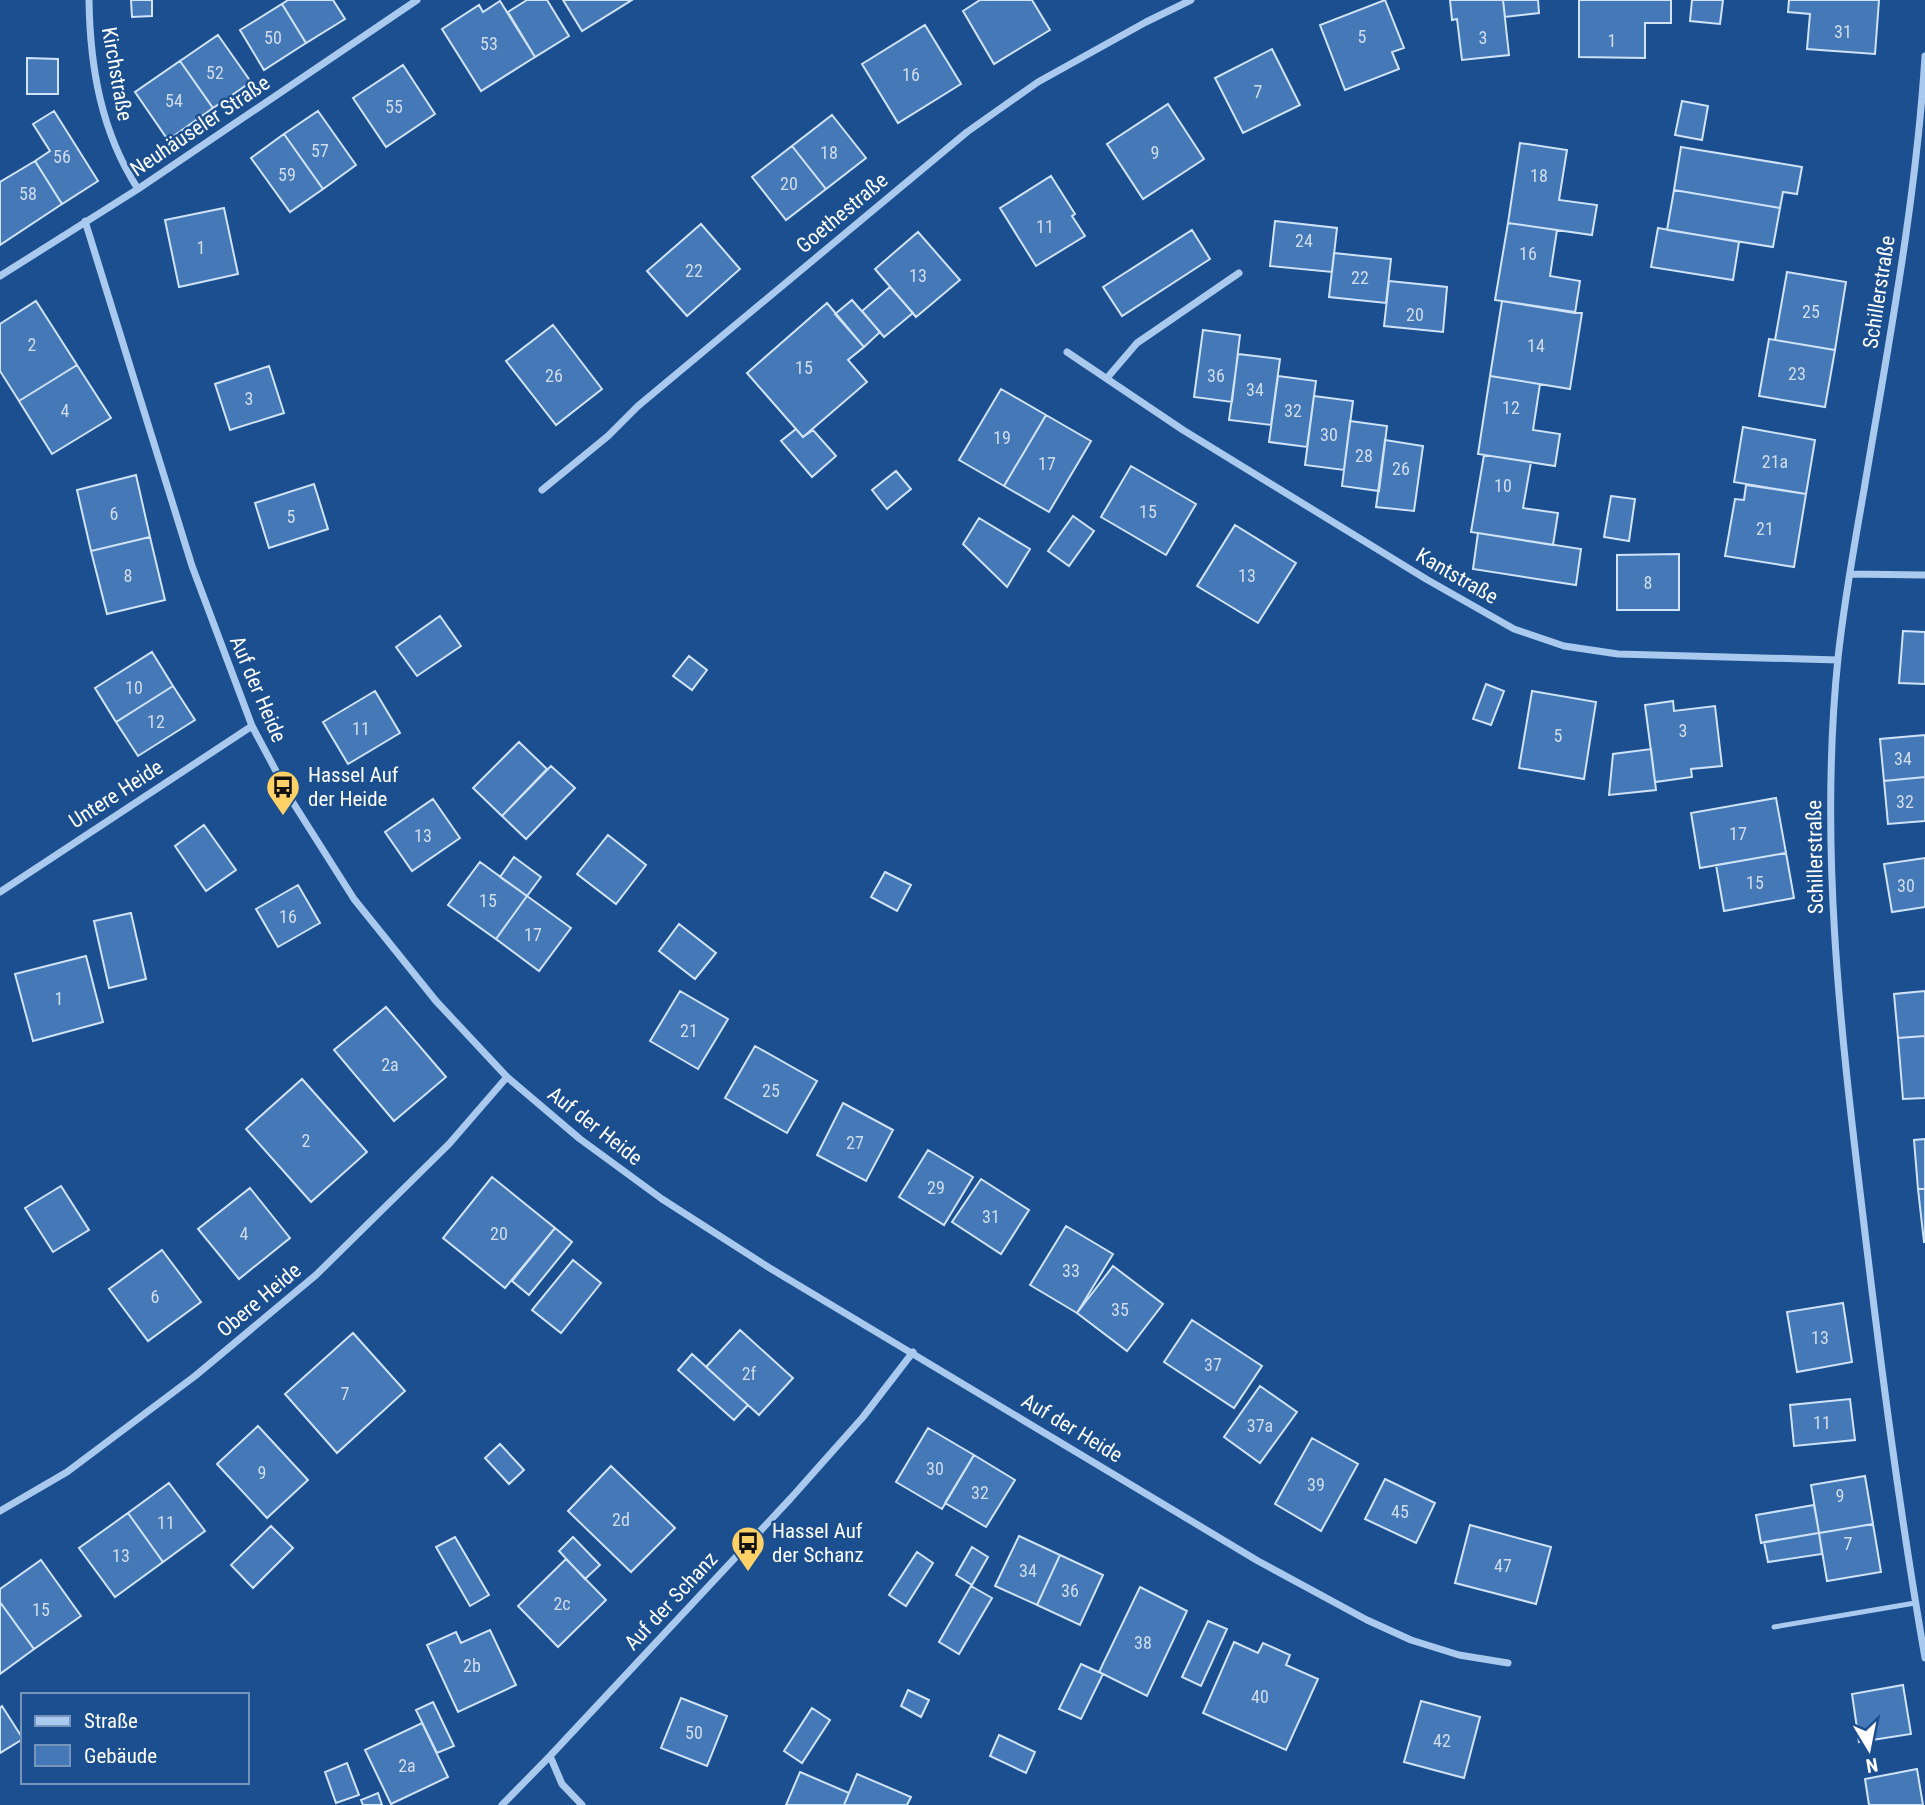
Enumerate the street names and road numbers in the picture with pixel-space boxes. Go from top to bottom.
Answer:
street label: Kirchstraße [97,25,137,123]
street label: Neuhäuseler Straße [126,70,274,181]
street label: Goethestraße [792,168,893,258]
street label: Schillerstraße [1858,234,1900,350]
street label: Kantstraße [1412,543,1502,609]
street label: Auf der Heide [225,632,291,746]
street label: Untere Heide [65,755,167,833]
street label: Schillerstraße [1802,800,1828,914]
street label: Auf der Heide [543,1082,647,1170]
street label: Obere Heide [212,1258,306,1342]
street label: Auf der Heide [1017,1389,1127,1467]
street label: Auf der Schanz [620,1547,722,1655]

